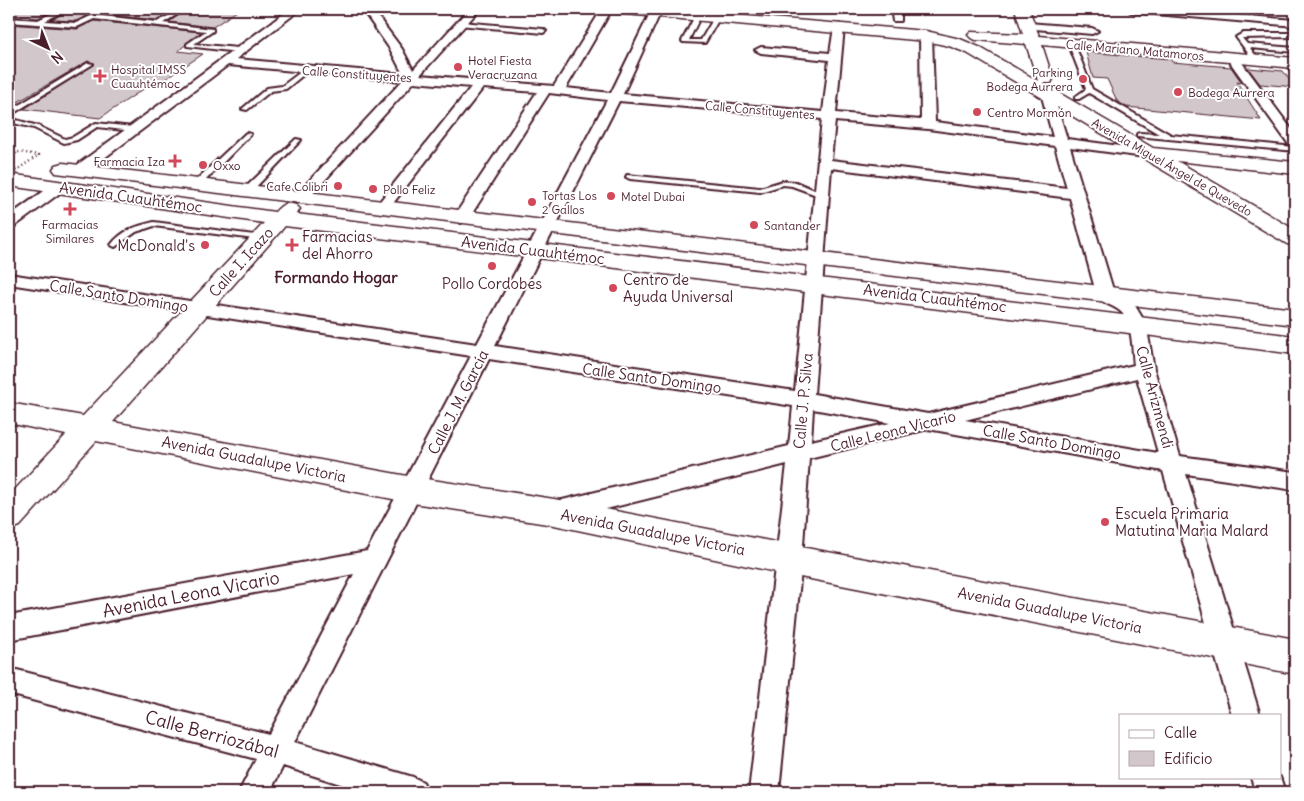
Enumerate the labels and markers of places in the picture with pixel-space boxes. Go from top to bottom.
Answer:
place label: Hotel Fiesta Veracruzana [468,53,538,82]
marker: Hotel Fiesta Veracruzana [452,61,464,73]
place label: Hospital IMSS Cuauhtémoc [111,62,186,91]
place label: Parking Bodega Aurrera [986,65,1073,94]
marker: Hospital IMSS Cuauhtémoc [93,69,107,83]
marker: Parking Bodega Aurrera [1077,73,1089,85]
place label: Bodega Aurrera [1188,85,1275,100]
marker: Bodega Aurrera [1172,86,1184,98]
place label: Centro Mormón [987,105,1072,120]
marker: Centro Mormón [971,106,983,118]
place label: Farmacia Iza [93,154,165,169]
marker: Farmacia Iza [169,155,181,167]
place label: Oxxo [213,158,241,173]
marker: Oxxo [197,159,209,171]
place label: Cafe Colibri [266,179,328,194]
marker: Cafe Colibri [332,180,344,192]
place label: Pollo Feliz [383,182,436,197]
marker: Pollo Feliz [367,183,379,195]
place label: Tortas Los 2 Gallos [542,188,597,217]
place label: Motel Dubai [621,189,685,204]
marker: Motel Dubai [605,190,617,202]
marker: Tortas Los 2 Gallos [526,196,538,208]
marker: Farmacias Similares [64,203,76,215]
place label: Farmacias Similares [42,217,98,246]
place label: Santander [764,218,821,233]
marker: Santander [748,219,760,231]
place label: Farmacias del Ahorro [302,227,373,263]
place label: McDonald's [117,236,195,255]
marker: McDonald's [199,239,211,251]
marker: Farmacias del Ahorro [286,239,298,251]
marker: Pollo Cordobes [486,260,498,272]
place label: Centro de Ayuda Universal [623,270,733,306]
place label: Pollo Cordobes [442,274,542,293]
marker: Centro de Ayuda Universal [607,282,619,294]
place label: Escuela Primaria Matutina Maria Malard [1115,504,1268,540]
marker: Escuela Primaria Matutina Maria Malard [1099,516,1111,528]

